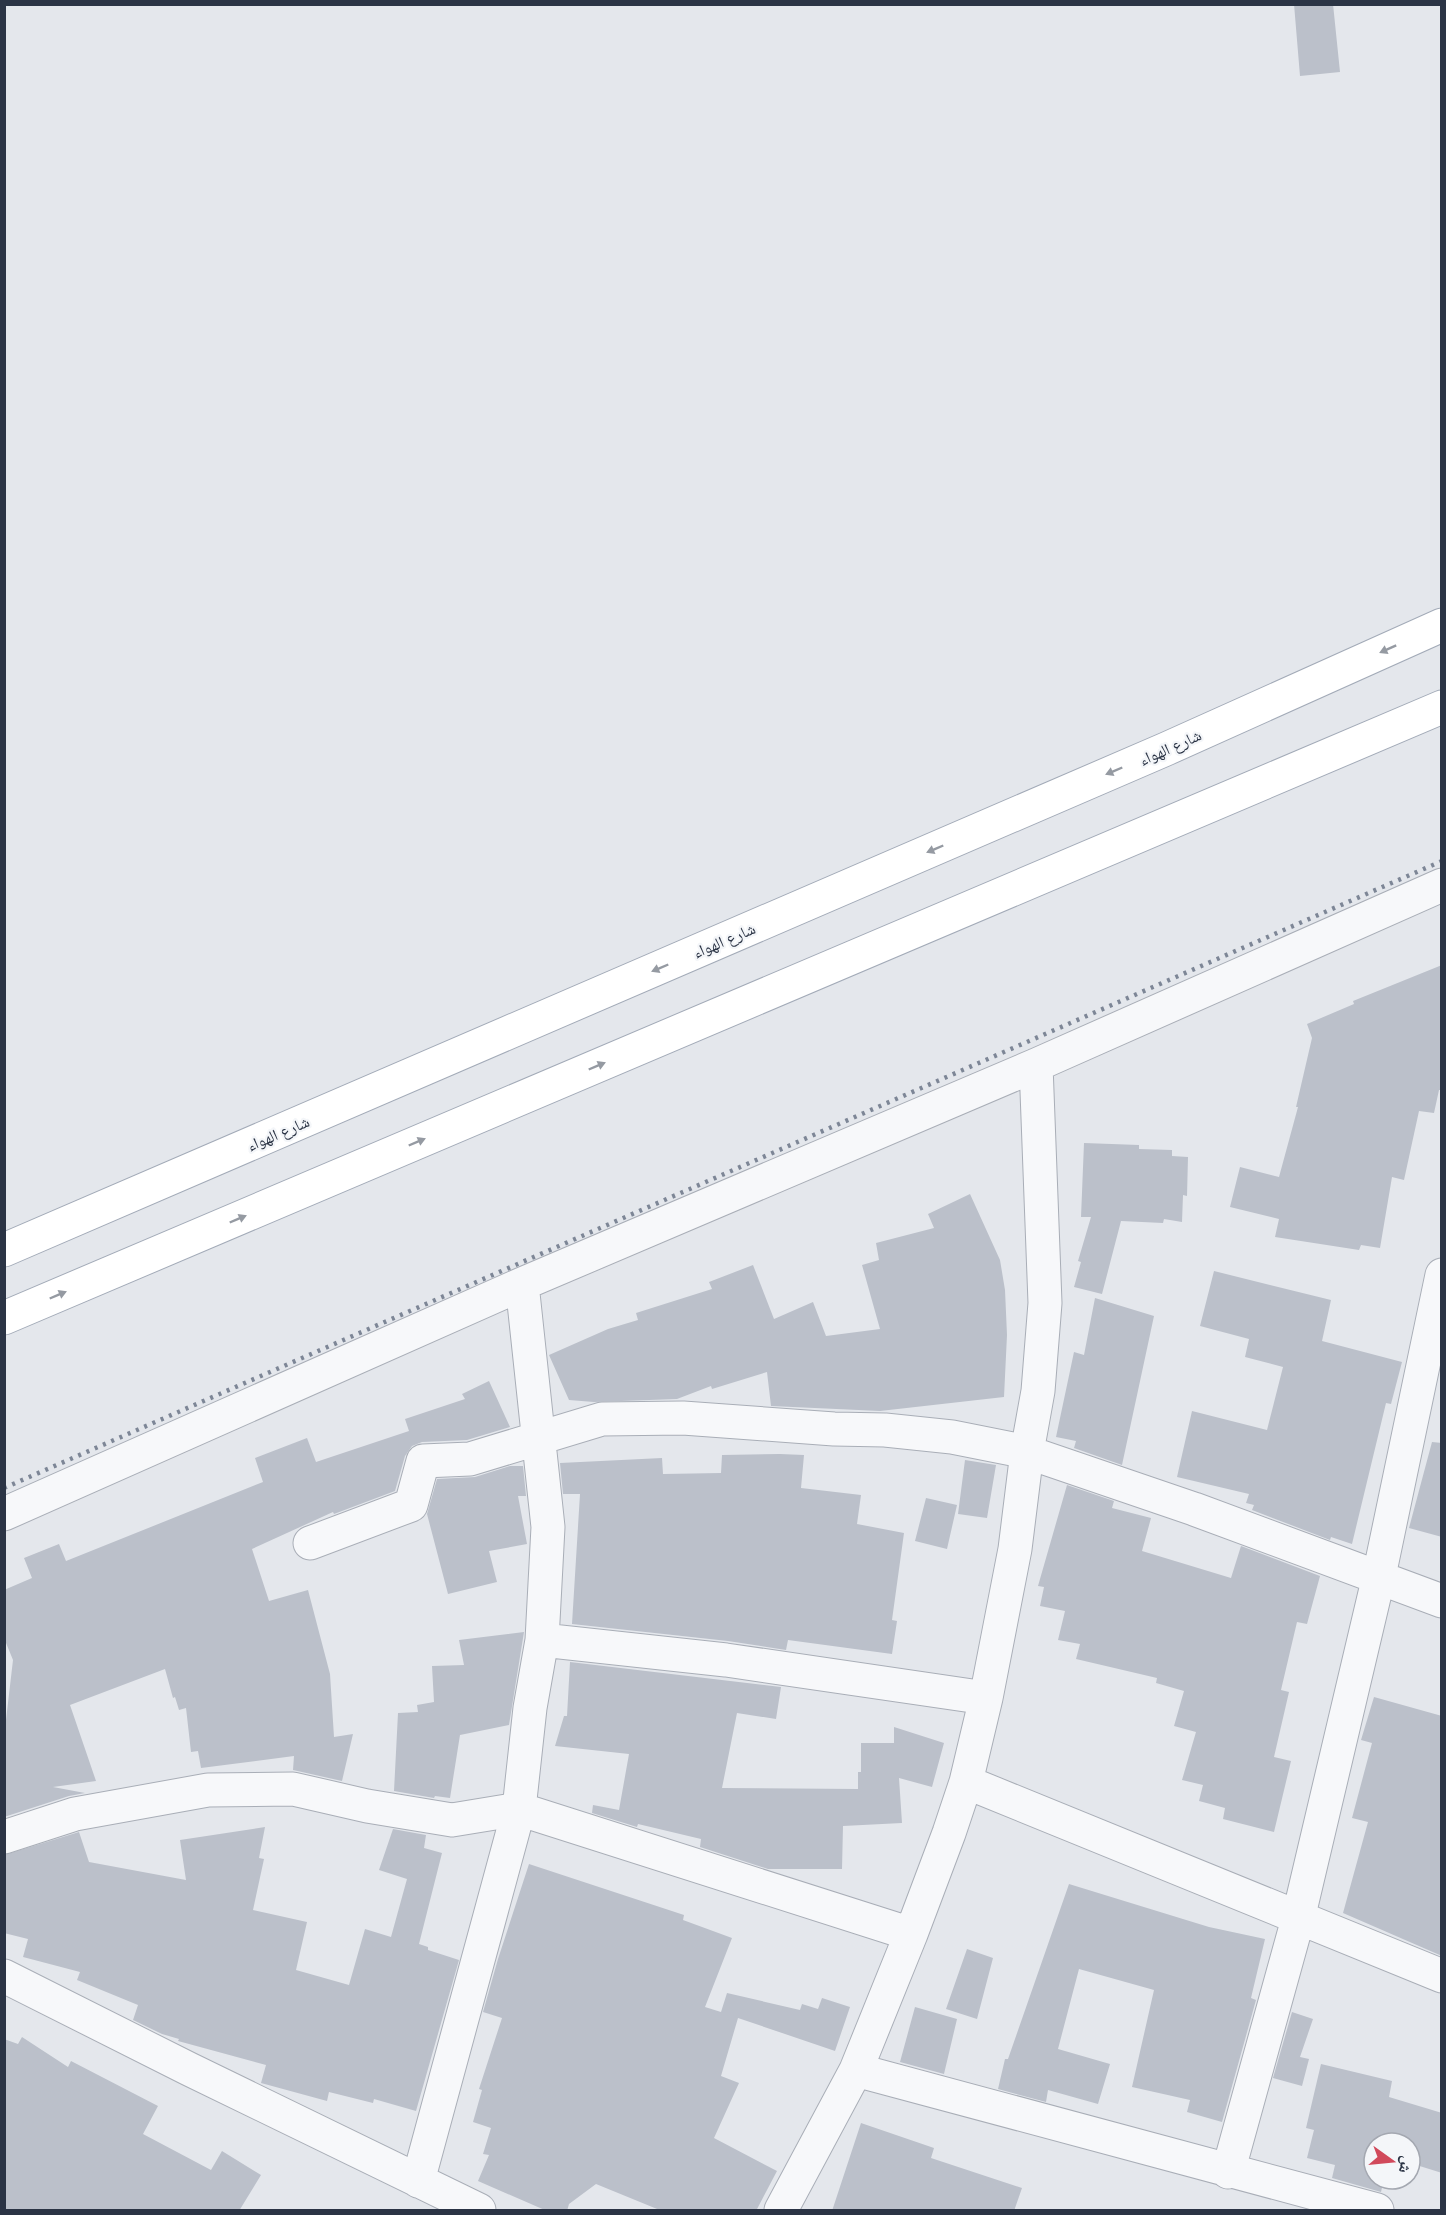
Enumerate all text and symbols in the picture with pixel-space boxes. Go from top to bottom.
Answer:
one-way arrow [1379,644,1397,654]
street label: شارع الهواء [1135,723,1205,771]
one-way arrow [1105,766,1123,776]
one-way arrow [926,844,944,854]
street label: شارع الهواء [689,917,759,963]
one-way arrow [651,964,669,973]
one-way arrow [588,1061,606,1071]
street label: شارع الهواء [243,1110,313,1156]
one-way arrow [408,1137,426,1147]
one-way arrow [229,1214,247,1224]
one-way arrow [50,1290,68,1300]
north arrow [1362,2131,1422,2191]
text: ش [1394,2154,1419,2176]

